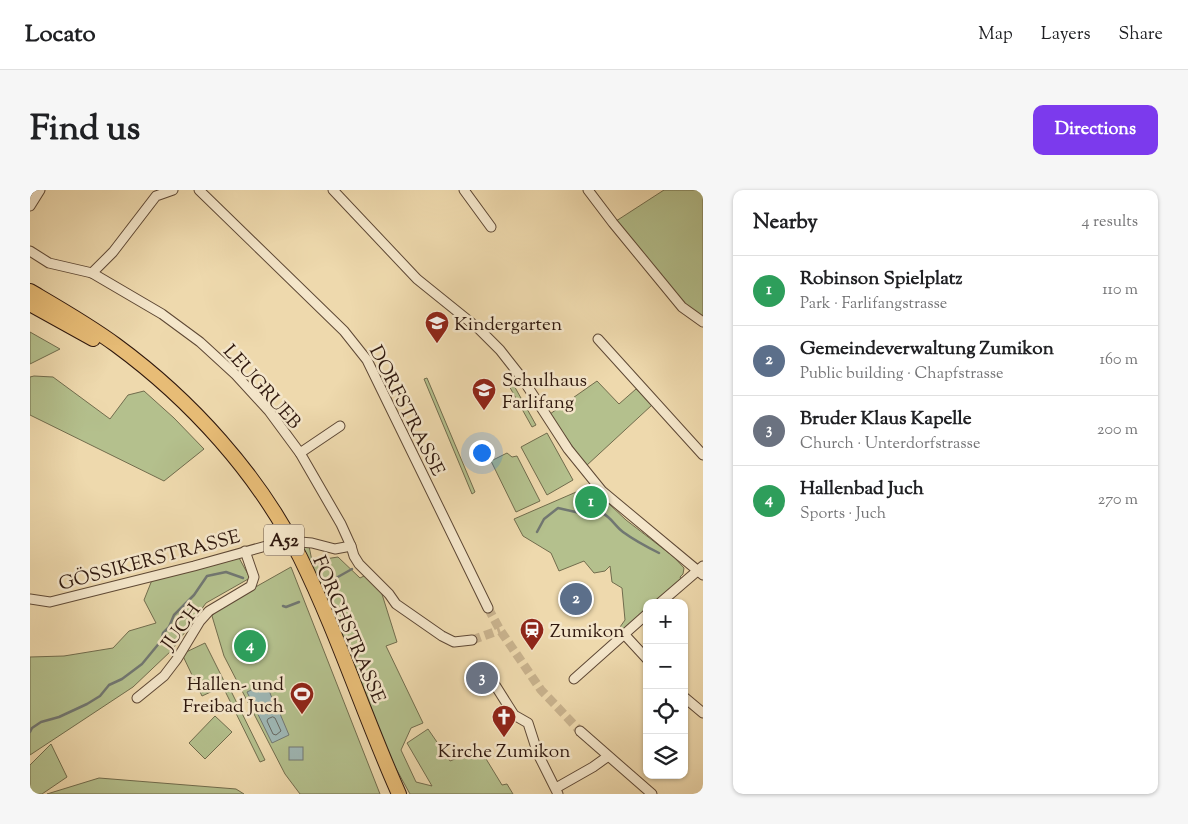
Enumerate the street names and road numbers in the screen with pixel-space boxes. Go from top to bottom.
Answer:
street label: LEUGRUEB [216,339,306,436]
street label: DORFSTRASSE [361,341,451,481]
street label: GÖSSIKERSTRASSE [56,524,244,599]
road number: A52 [264,524,304,556]
street label: FORCHSTRASSE [304,552,391,708]
street label: JUCH [155,599,208,657]

